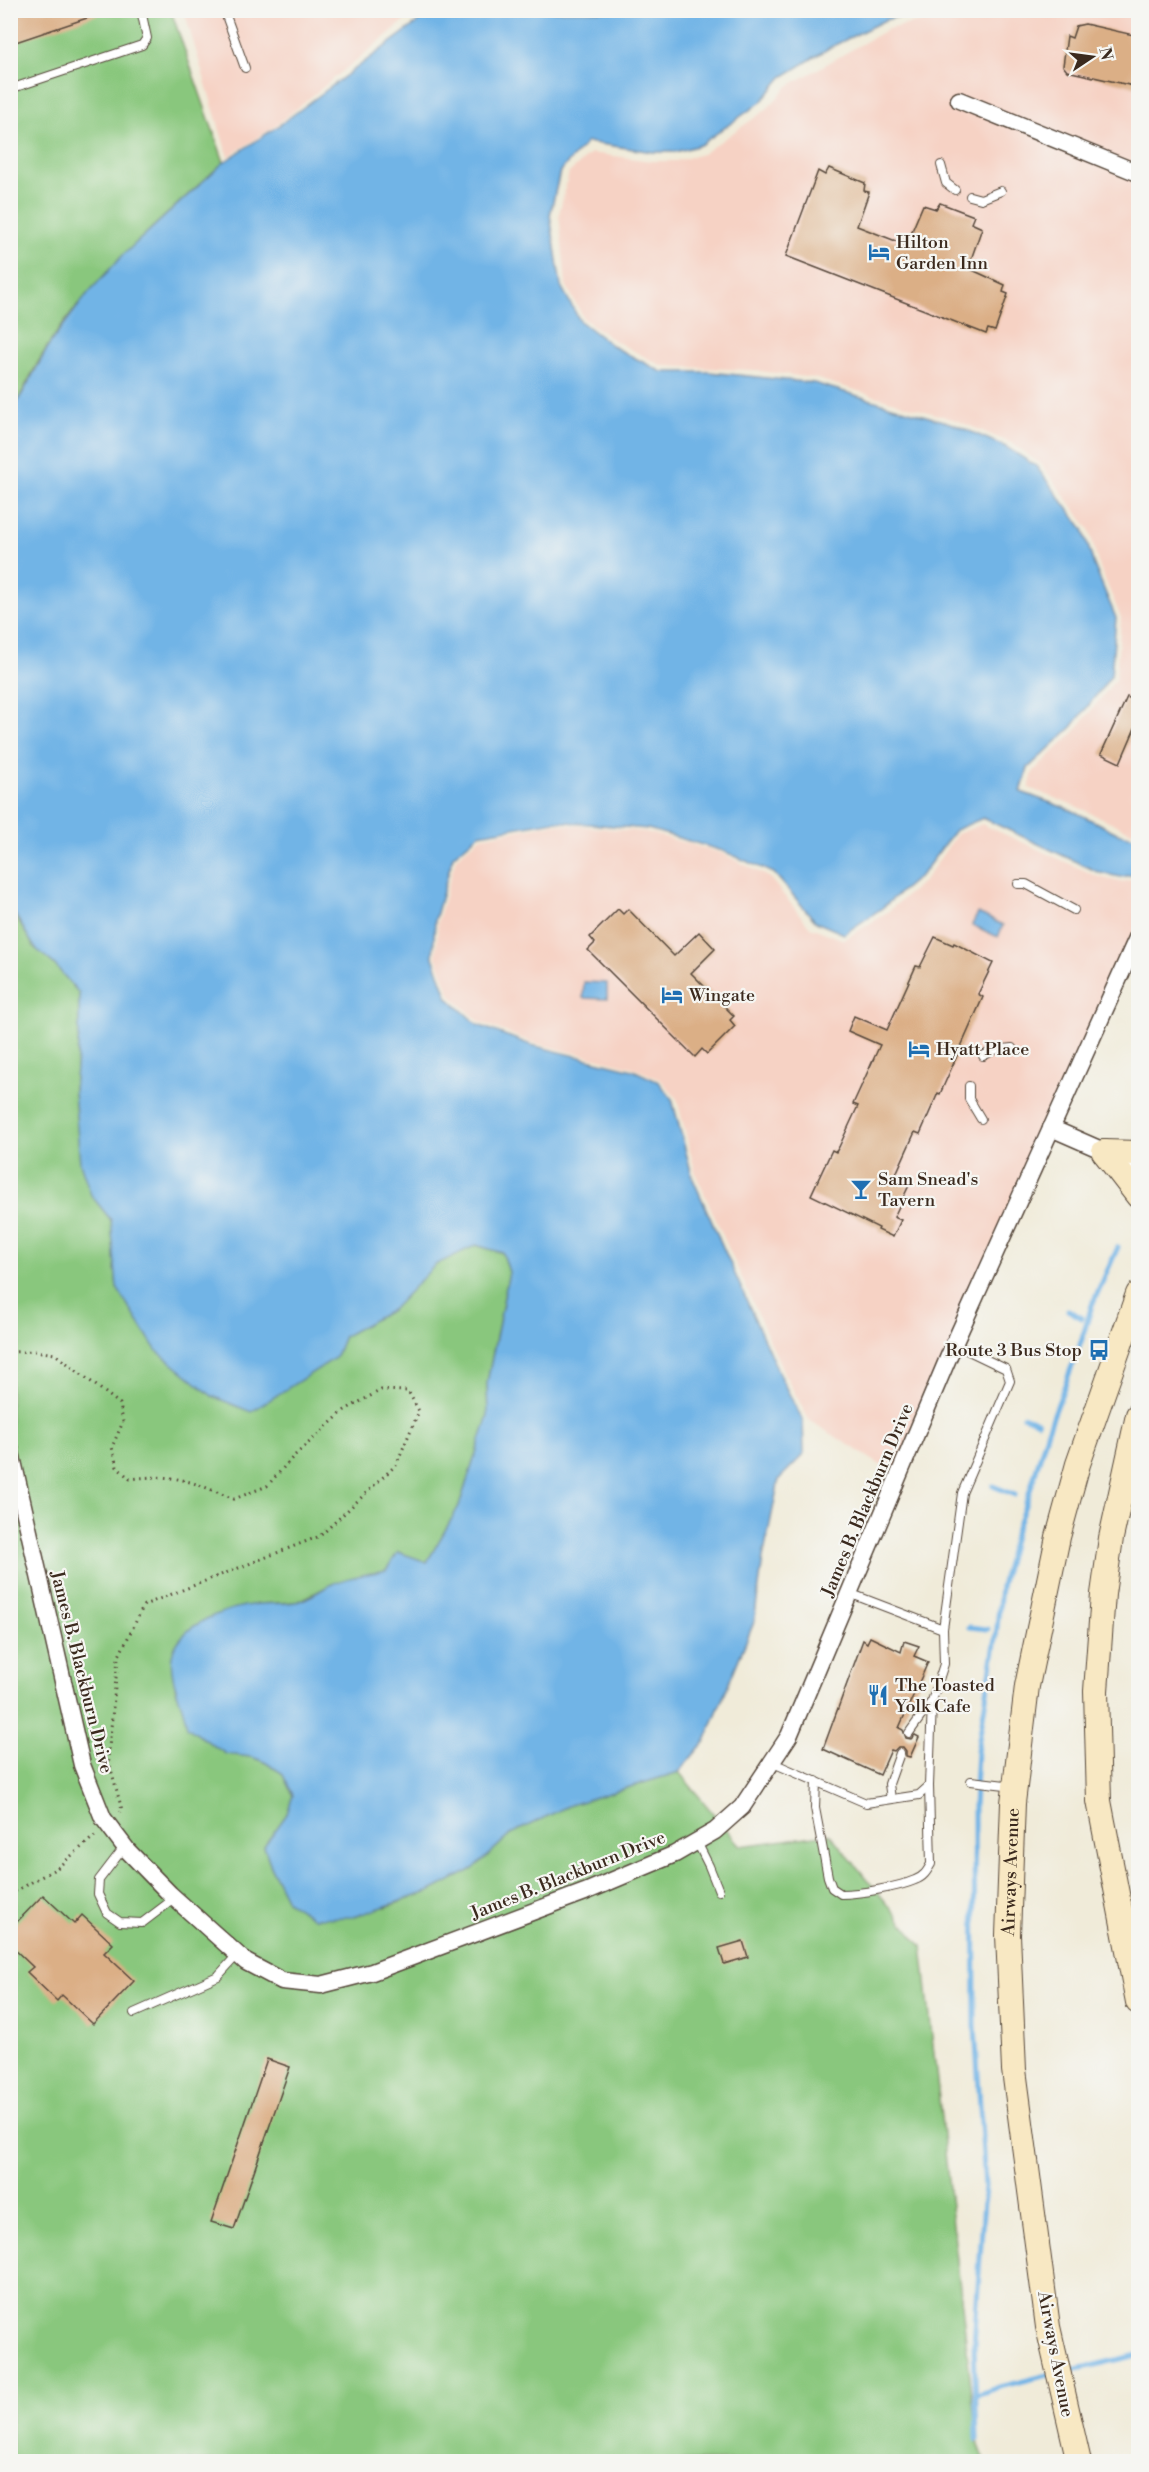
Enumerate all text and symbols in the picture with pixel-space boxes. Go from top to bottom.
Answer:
north arrow [1062,27,1122,87]
text: N [1094,45,1117,63]
place label: Hilton Garden Inn [896,231,988,275]
hotel icon: Hilton Garden Inn [867,240,891,264]
hotel icon: Wingate [660,983,684,1007]
place label: Wingate [688,984,755,1007]
hotel icon: Hyatt Place [907,1037,931,1061]
place label: Hyatt Place [936,1038,1029,1061]
place label: Sam Snead's Tavern [878,1168,978,1212]
bar icon: Sam Snead's Tavern [849,1177,873,1201]
bus stop icon: Route 3 Bus Stop [1087,1338,1111,1362]
place label: Route 3 Bus Stop [945,1339,1082,1362]
street label: James B. Blackburn Drive [816,1400,919,1601]
street label: James B. Blackburn Drive [45,1567,118,1776]
place label: The Toasted Yolk Cafe [894,1674,995,1718]
restaurant icon: The Toasted Yolk Cafe [866,1683,890,1707]
street label: Airways Avenue [997,1808,1025,1937]
street label: James B. Blackburn Drive [467,1826,669,1925]
street label: Airways Avenue [1032,2288,1079,2419]

